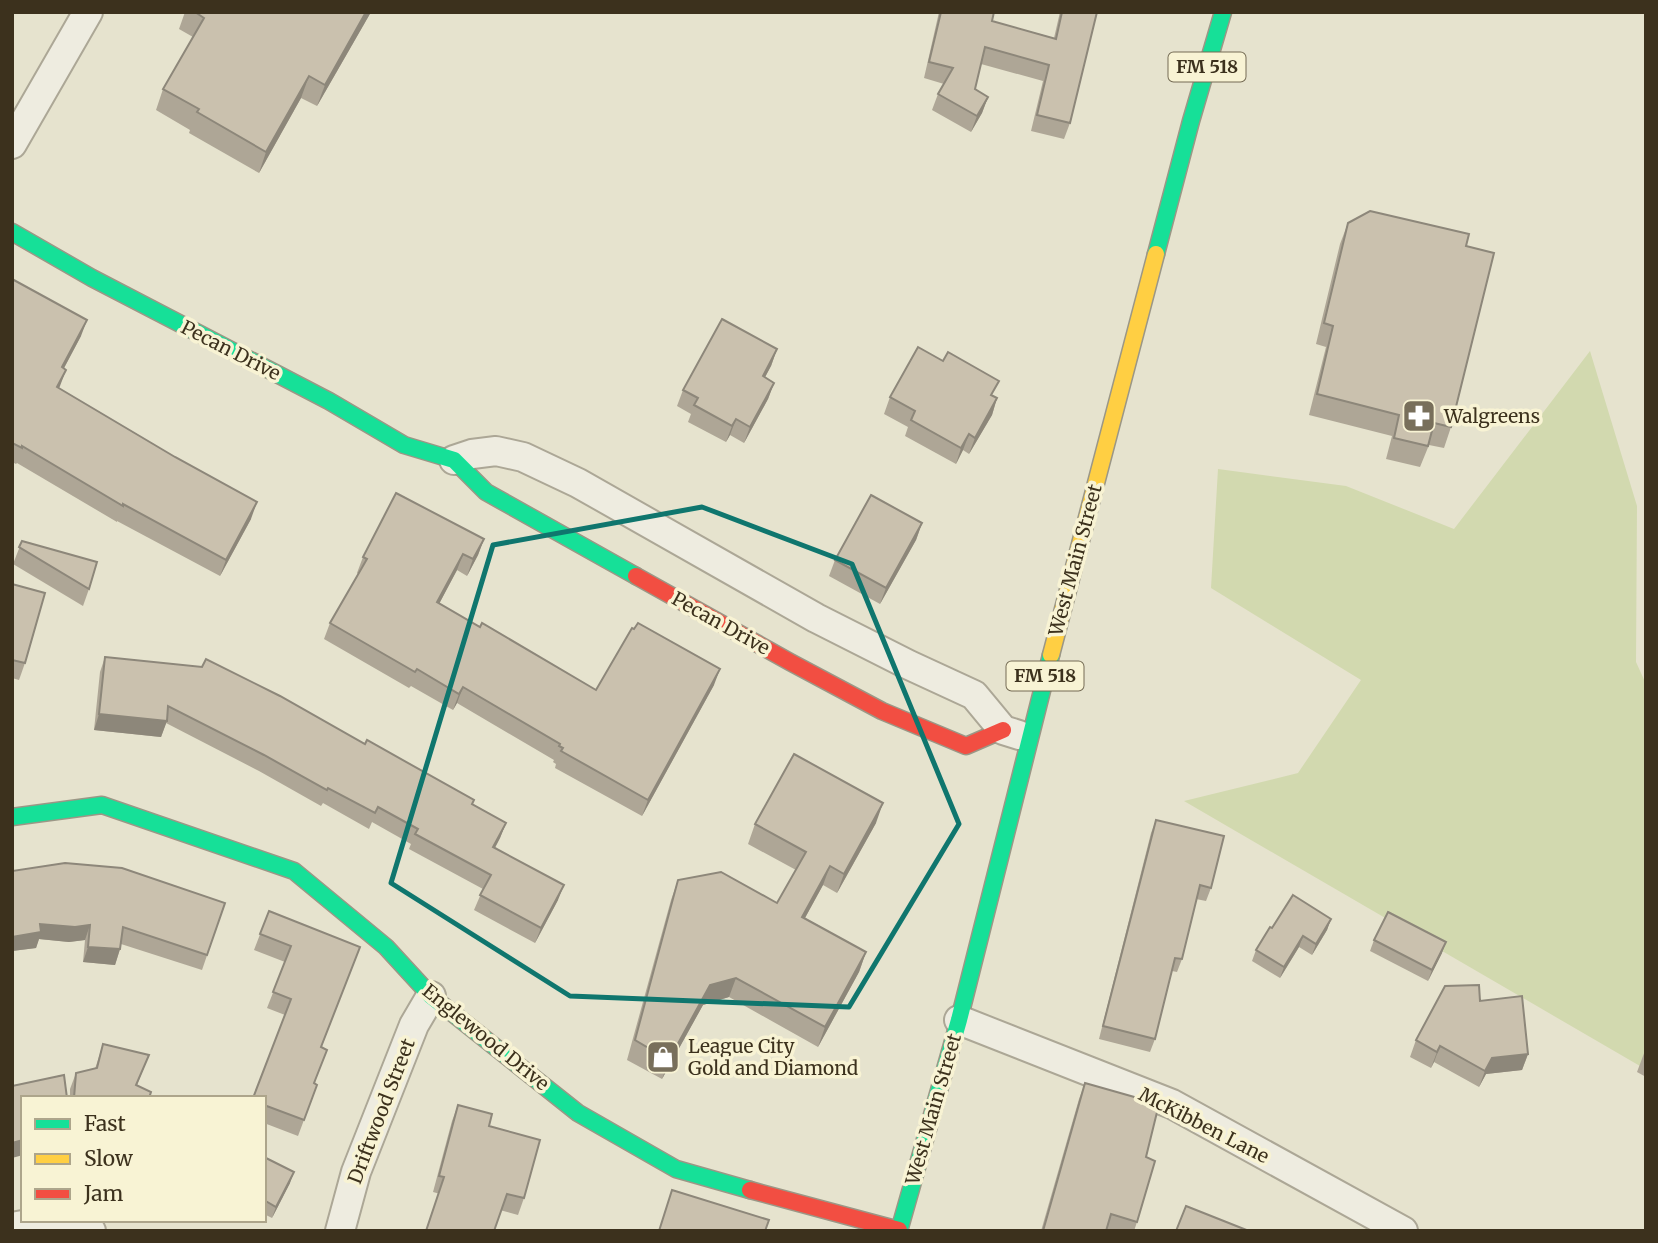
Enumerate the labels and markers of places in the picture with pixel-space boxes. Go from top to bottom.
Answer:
pharmacy icon: Walgreens [1400,397,1438,435]
place label: Walgreens [1443,404,1540,428]
place label: League City Gold and Diamond [688,1034,858,1080]
shop icon: League City Gold and Diamond [644,1038,682,1076]

